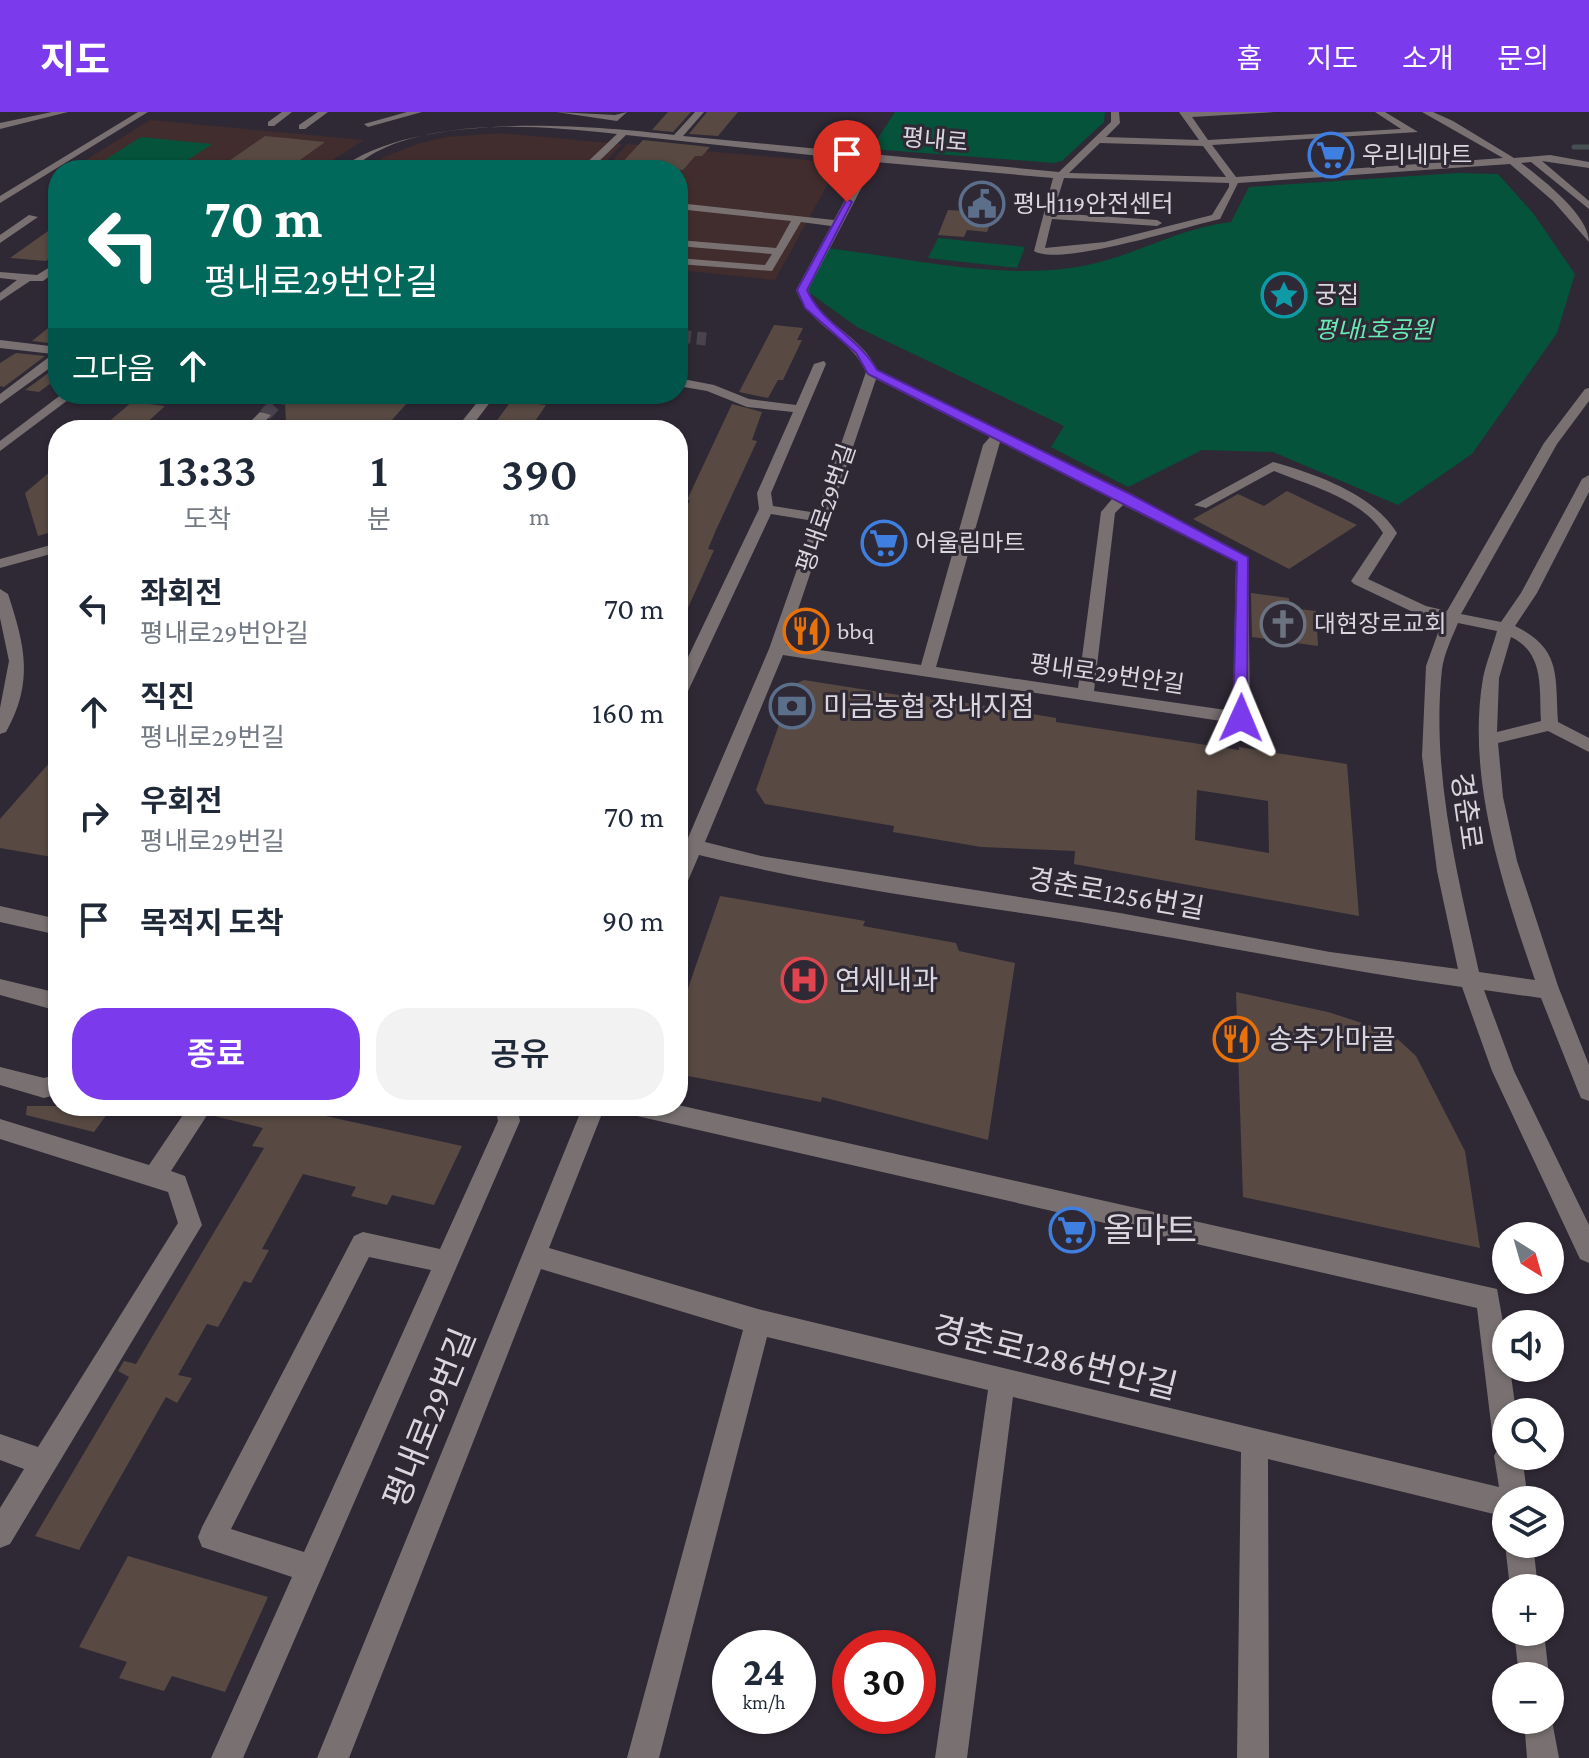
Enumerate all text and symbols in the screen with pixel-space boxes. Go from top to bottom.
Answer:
text: 지도 [40,39,110,81]
text: 홈 [1237,43,1262,74]
text: 지도 [1306,43,1358,74]
text: 소개 [1402,43,1453,74]
text: 문의 [1497,43,1549,74]
pin [813,120,881,202]
street label: 평내로 [901,123,969,156]
supermarket icon: 우리네마트 [1307,131,1355,179]
icon: arrive [825,132,869,176]
place label: 우리네마트 [1362,141,1472,168]
public building icon: 평내119안전센터 [958,180,1006,228]
text: 70 m [204,187,323,249]
place label: 평내119안전센터 [1013,190,1174,217]
icon: left [72,192,176,296]
text: 평내로29번안길 [204,262,438,302]
place icon: 궁집 [1260,271,1308,319]
place label: 궁집 [1315,281,1359,308]
park label: 평내1호공원 [1315,316,1435,343]
icon: ahead [171,344,215,388]
text: 그다음 [72,352,155,385]
street label: 평내로29번길 [791,440,860,576]
text: 13:33 [158,443,257,496]
text: 1 [370,443,388,496]
text: 390 [501,447,578,500]
text: m [529,502,550,531]
text: 도착 [184,505,231,534]
text: 분 [367,505,391,534]
supermarket icon: 어울림마트 [860,519,908,567]
place label: 어울림마트 [915,529,1025,556]
text: 좌회전 [140,576,223,609]
icon: left [72,586,116,630]
text: 70 m [604,592,664,625]
church icon: 대현장로교회 [1259,600,1307,648]
restaurant icon: bbq [782,607,830,655]
place label: 대현장로교회 [1314,610,1446,637]
place label: bbq [837,617,875,644]
text: 평내로29번안길 [140,619,309,648]
street label: 평내로29번안길 [1028,649,1186,698]
position arrow [1199,676,1283,760]
text: 직진 [140,680,195,713]
bank icon: 미금농협 장내지점 [768,682,816,730]
icon: ahead [72,690,116,734]
place label: 미금농협 장내지점 [823,691,1034,722]
text: 160 m [592,696,664,729]
text: 평내로29번길 [140,723,285,752]
street label: 경춘로 [1446,771,1487,851]
text: 우회전 [140,784,223,817]
icon: right [72,794,116,838]
text: 70 m [604,800,664,833]
text: 평내로29번길 [140,827,285,856]
street label: 경춘로1256번길 [1025,863,1207,924]
icon: arrive [72,898,116,942]
text: 90 m [602,904,664,937]
text: 목적지 도착 [140,906,284,939]
hospital icon: 연세내과 [780,956,828,1004]
place label: 연세내과 [835,965,938,996]
button: 종료 [72,1008,360,1100]
button: 공유 [376,1008,664,1100]
restaurant icon: 송추가마골 [1212,1015,1260,1063]
place label: 송추가마골 [1267,1024,1396,1055]
supermarket icon: 올마트 [1048,1206,1096,1254]
place label: 올마트 [1103,1212,1197,1249]
north arrow [1492,1222,1564,1294]
map controls [1492,1222,1564,1734]
street label: 경춘로1286번안길 [929,1309,1181,1406]
button: sound [1492,1310,1564,1382]
street label: 평내로29번길 [377,1323,482,1513]
button: search [1492,1398,1564,1470]
button: layers [1492,1486,1564,1558]
button: + [1492,1574,1564,1646]
speed limit sign: 30 [832,1630,936,1734]
text: 24 [743,1649,785,1694]
button: − [1492,1662,1564,1734]
text: km/h [742,1691,786,1713]

